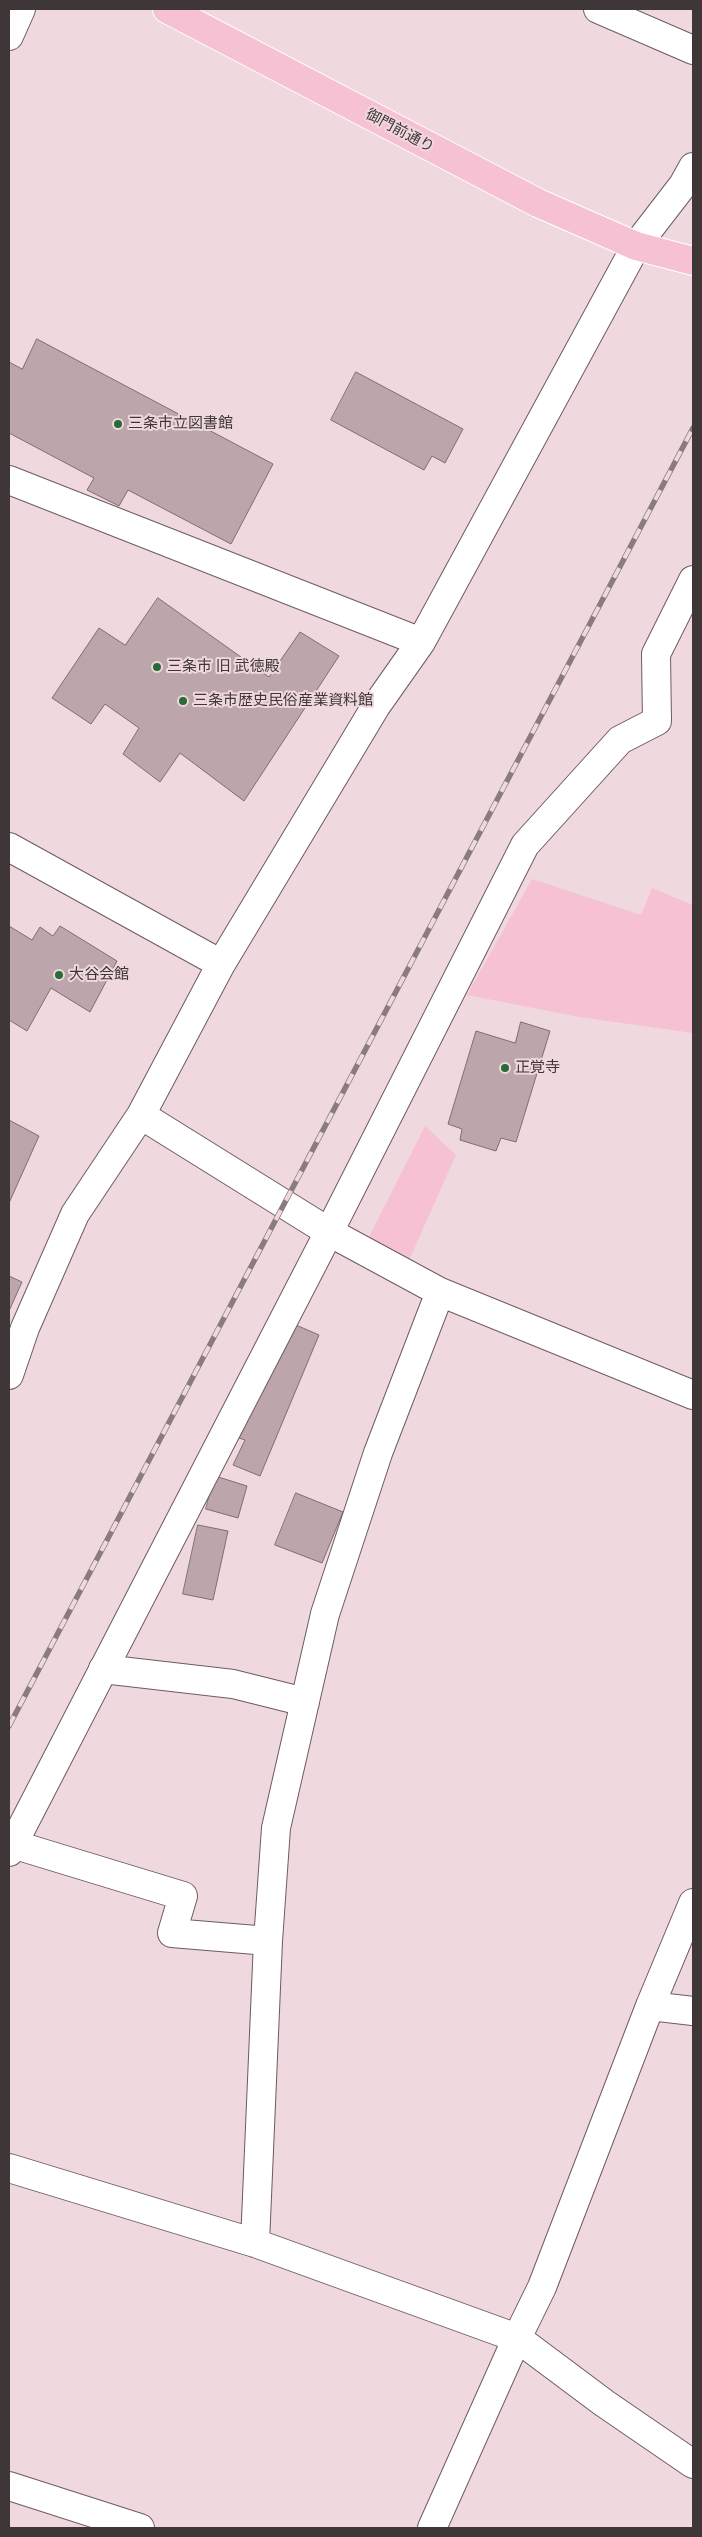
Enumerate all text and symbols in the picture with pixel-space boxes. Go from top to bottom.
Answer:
street label: 御門前通り [363,105,437,157]
place label: 三条市立図書館 [128,415,233,433]
marker: 三条市立図書館 [112,418,124,430]
place label: 三条市 旧 武徳殿 [167,658,279,676]
marker: 三条市 旧 武徳殿 [151,661,163,673]
place label: 三条市歴史民俗産業資料館 [193,692,373,710]
marker: 三条市歴史民俗産業資料館 [177,695,189,707]
place label: 大谷会館 [69,966,129,984]
marker: 大谷会館 [53,969,65,981]
place label: 正覚寺 [515,1059,560,1077]
marker: 正覚寺 [499,1062,511,1074]

